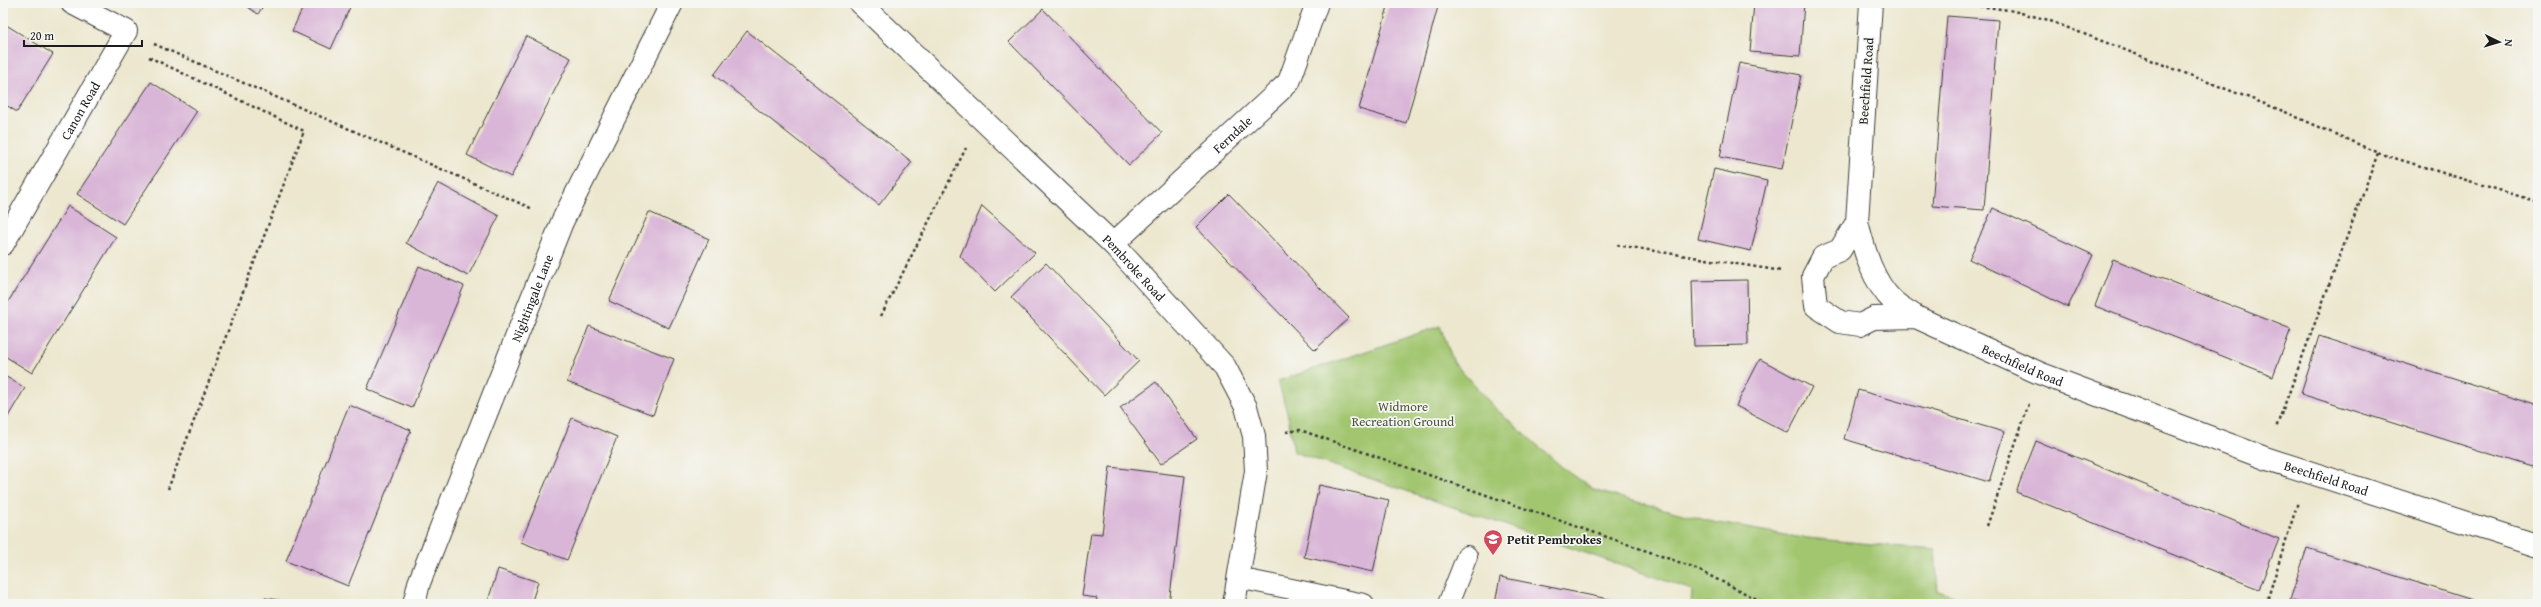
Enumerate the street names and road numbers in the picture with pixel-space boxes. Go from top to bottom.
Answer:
street label: Beechfield Road [1853,37,1879,125]
street label: Canon Road [56,78,104,143]
street label: Ferndale [1208,111,1256,157]
street label: Pembroke Road [1099,230,1170,305]
street label: Nightingale Lane [506,252,558,345]
street label: Beechfield Road [1979,339,2066,391]
street label: Beechfield Road [2282,455,2371,500]

